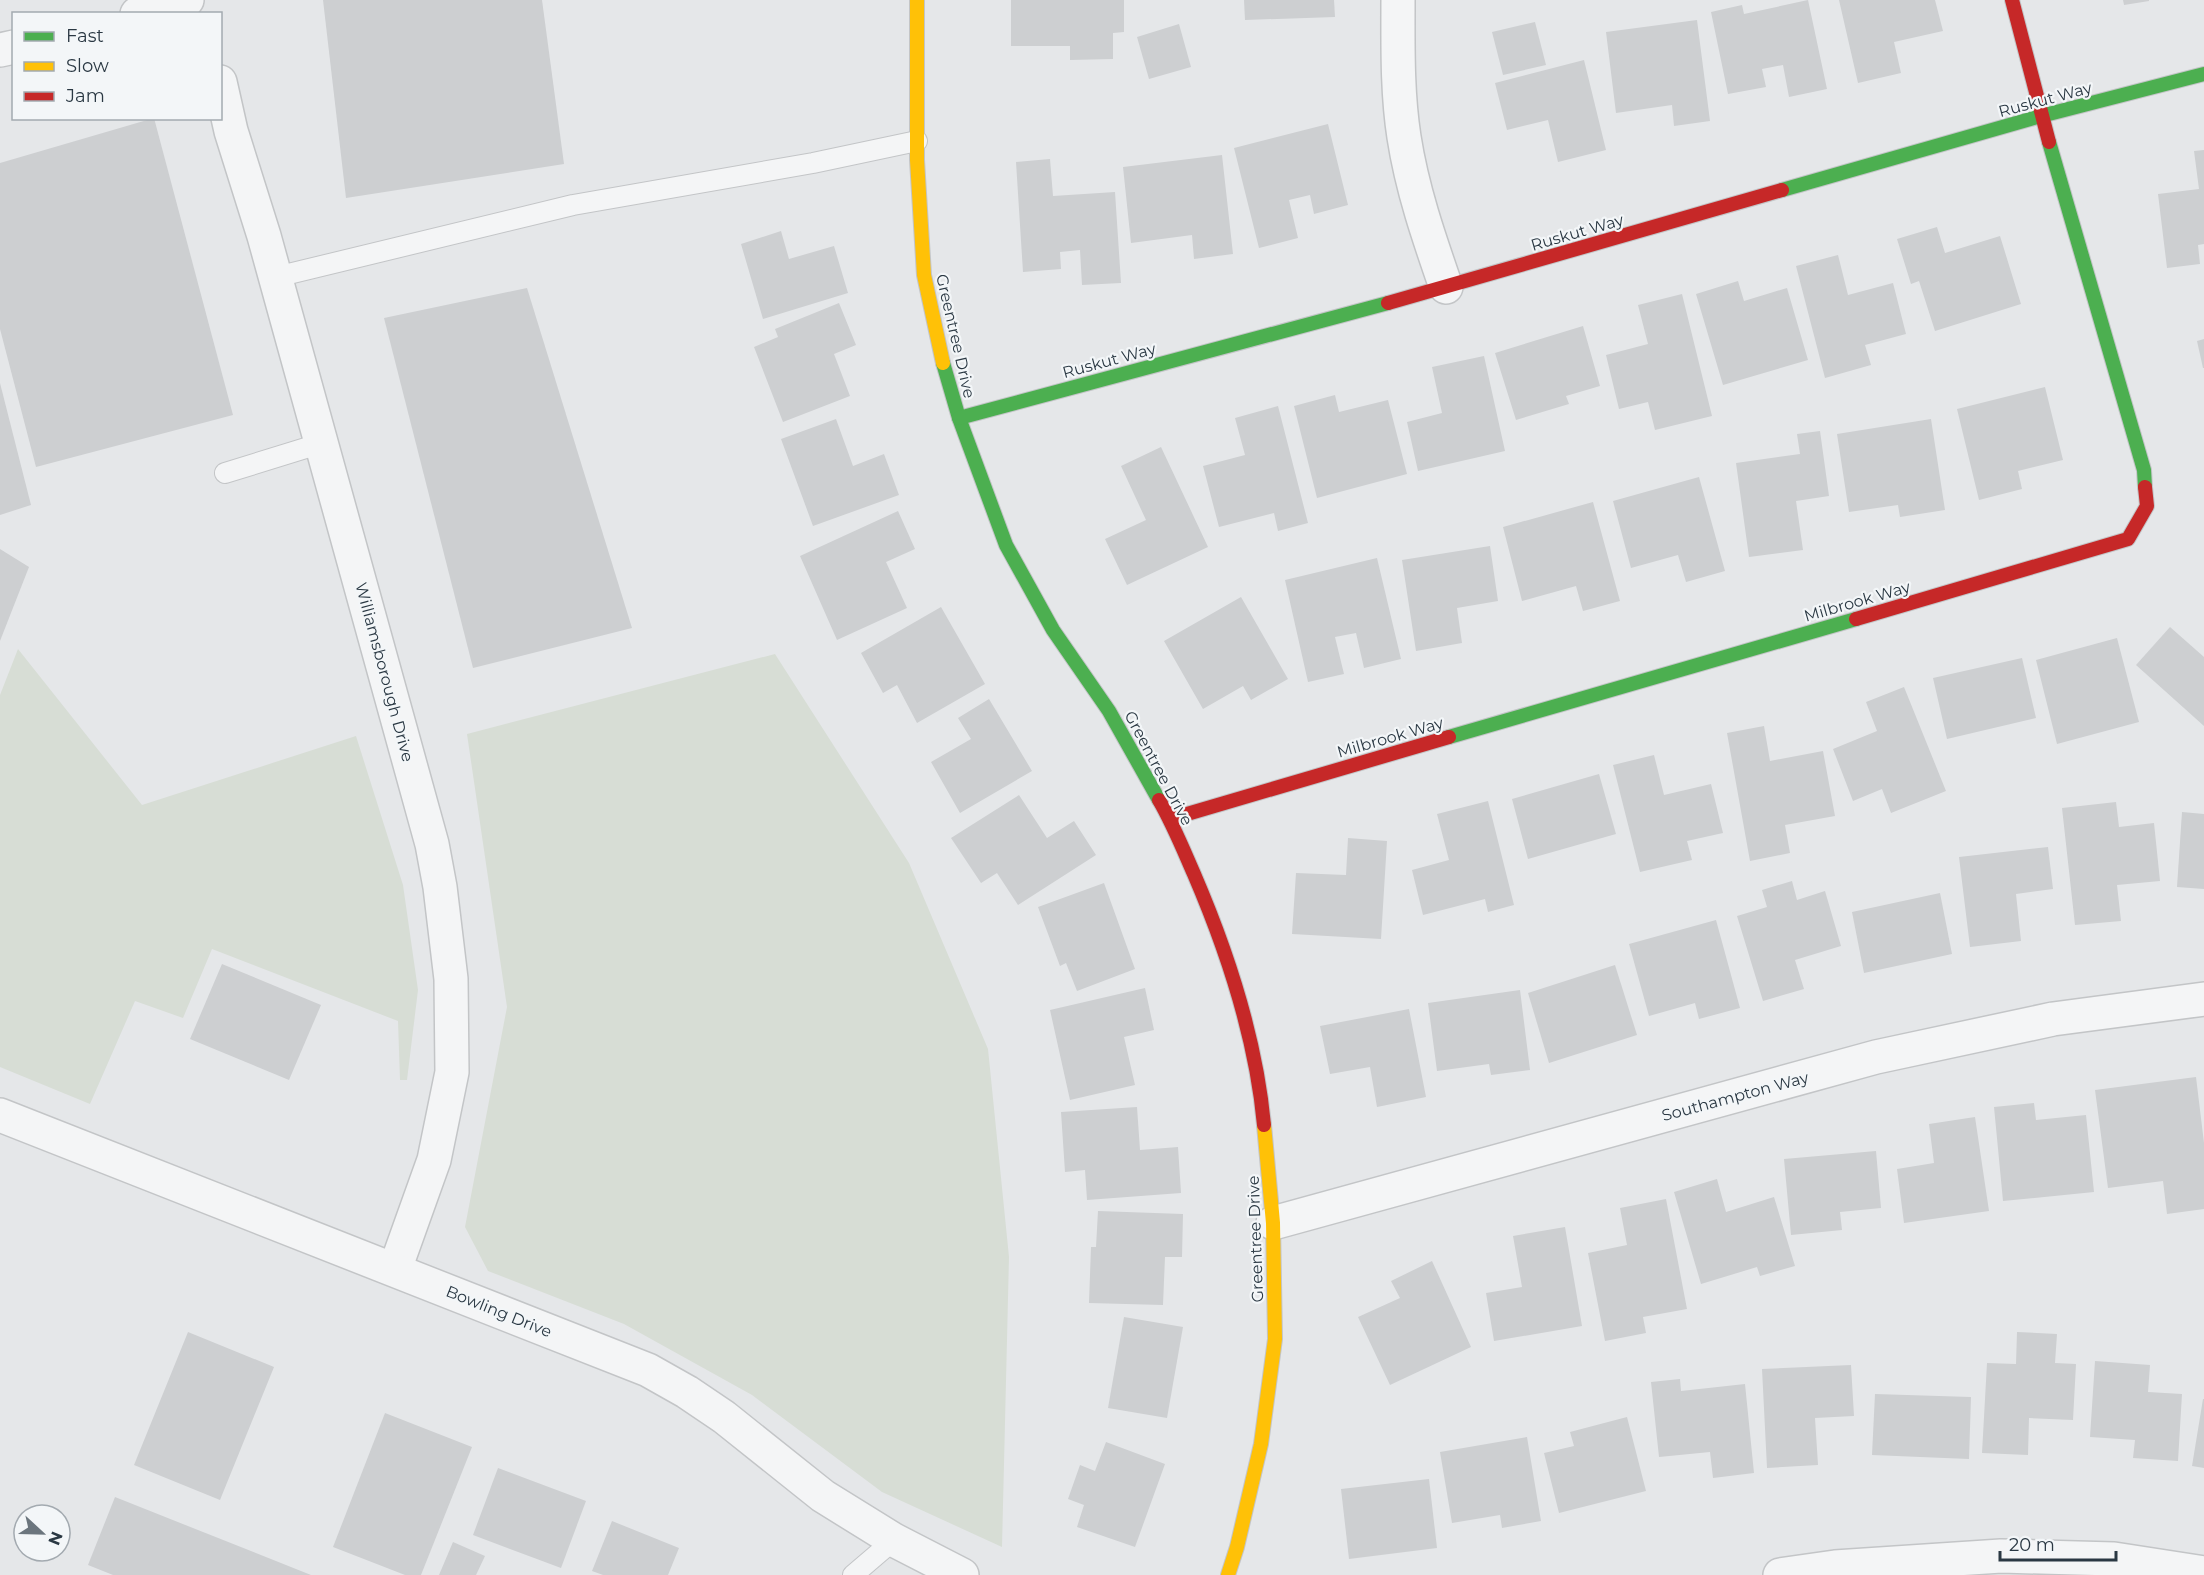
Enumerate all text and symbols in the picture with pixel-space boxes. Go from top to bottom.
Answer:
legend [12,12,222,120]
text: Fast [66,25,104,47]
text: Slow [66,55,109,77]
street label: Ruskut Way [1996,78,2094,121]
text: Jam [65,85,105,107]
street label: Ruskut Way [1529,210,1626,255]
street label: Greentree Drive [932,272,979,400]
street label: Ruskut Way [1060,339,1158,382]
street label: Milbrook Way [1802,577,1913,626]
street label: Williamsborough Drive [351,580,418,764]
street label: Greentree Drive [1120,708,1197,829]
street label: Milbrook Way [1335,713,1446,762]
street label: Southampton Way [1660,1068,1811,1125]
street label: Greentree Drive [1244,1175,1267,1303]
street label: Bowling Drive [443,1282,554,1341]
north arrow [12,1503,72,1563]
scale bar [2000,1524,2116,1562]
text: N [44,1529,67,1548]
text: 20 m [2009,1534,2055,1556]

